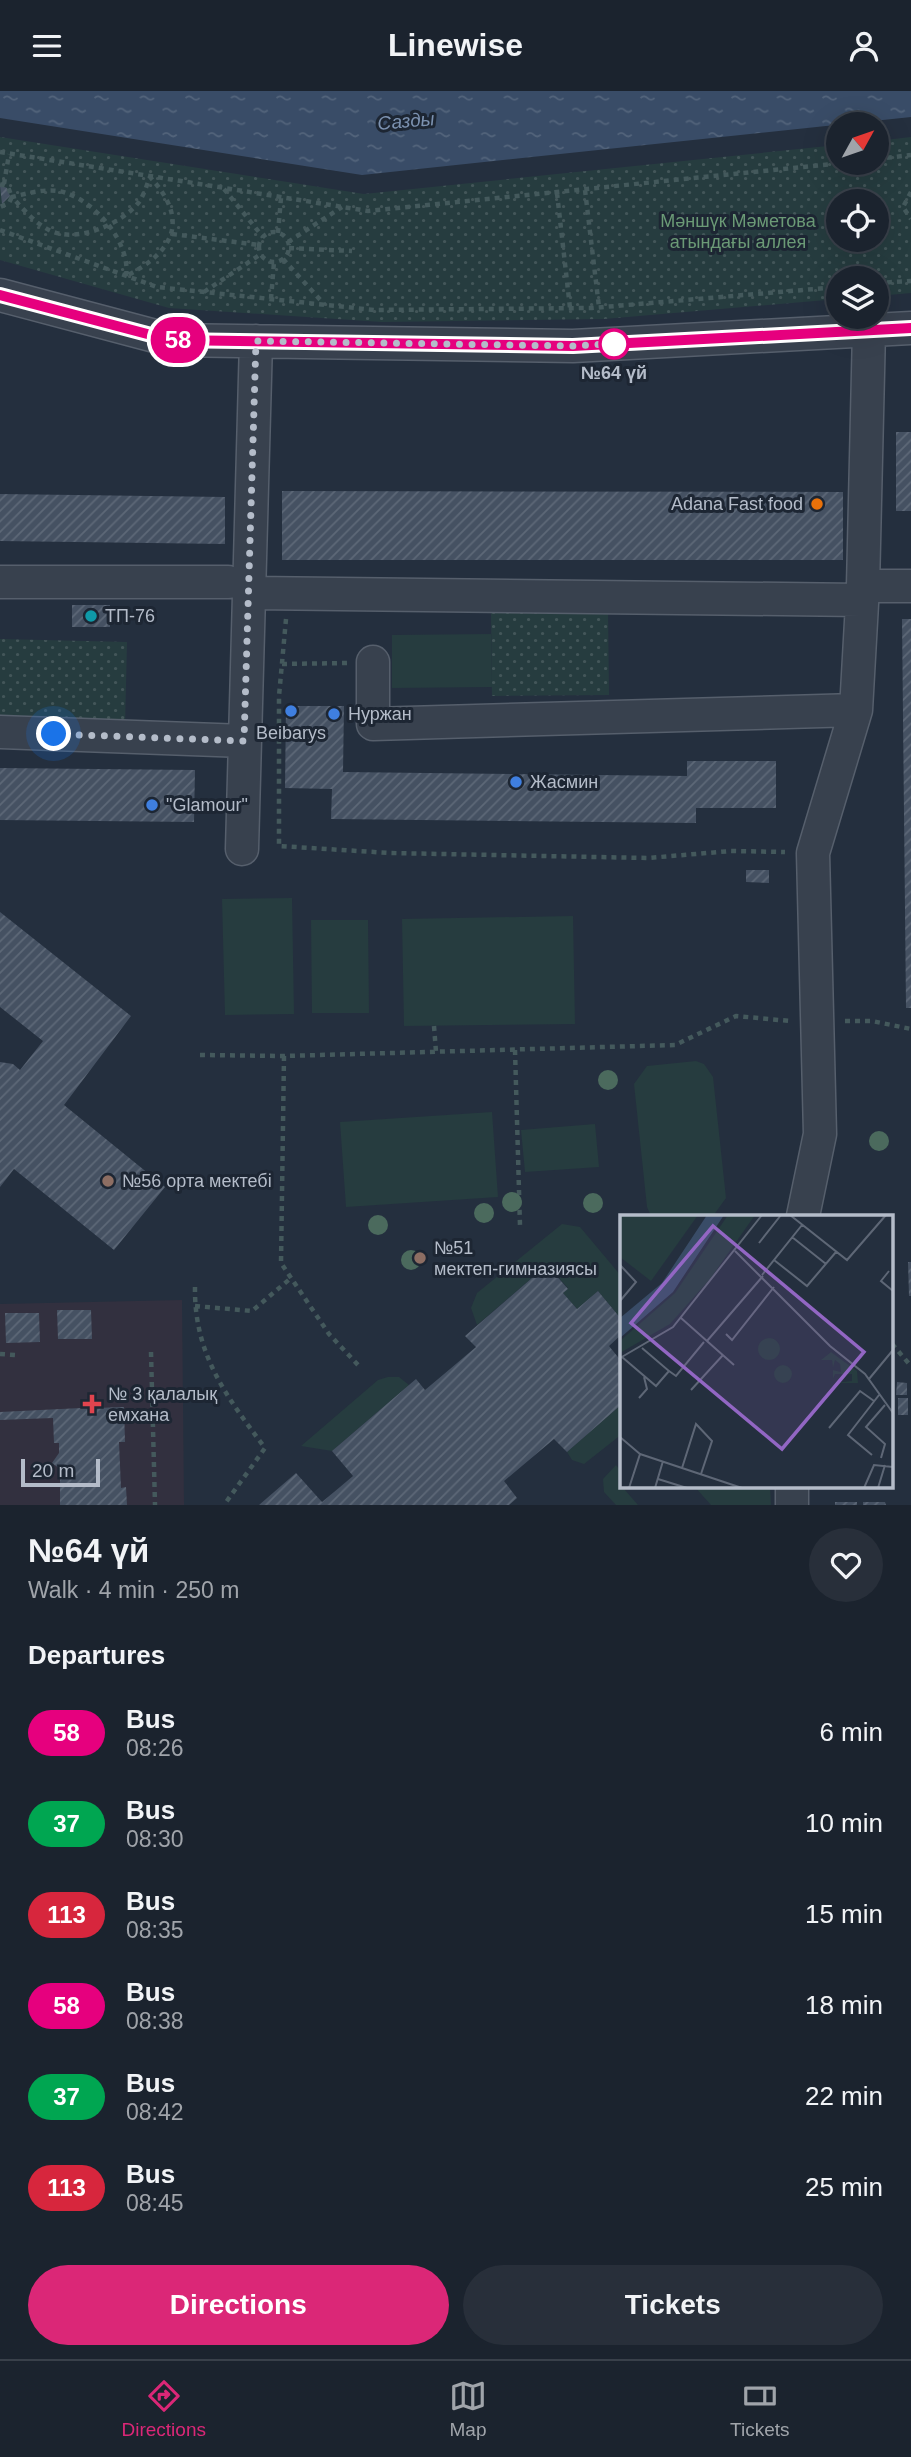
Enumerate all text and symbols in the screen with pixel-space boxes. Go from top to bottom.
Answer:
icon: menu [28,27,66,65]
text: Linewise [388,27,523,63]
icon: person [845,27,883,65]
water label: Сазды [377,108,435,134]
north arrow [826,112,889,175]
map controls [826,112,889,329]
button: locate [826,189,889,252]
park label: Мәншүк Мәметова атындағы аллея [660,211,817,252]
button: layers [826,266,889,329]
line badge: 58 [146,317,210,363]
text: 58 [165,326,191,353]
marker: №64 үй [599,329,629,359]
place label: №64 үй [581,363,647,383]
place label: Adana Fast food [671,494,803,514]
marker: Adana Fast food [809,496,825,512]
place label: ТП-76 [105,606,155,626]
marker: ТП-76 [83,608,99,624]
marker: Beibarys [283,703,299,719]
place label: Нуржан [348,704,412,724]
marker: Нуржан [326,706,342,722]
your location [36,716,71,751]
place label: Beibarys [256,723,326,743]
place label: Жасмин [530,772,598,792]
marker: Жасмин [508,774,524,790]
place label: "Glamour" [166,795,248,815]
marker: "Glamour" [144,797,160,813]
place label: №56 орта мектебі [122,1171,272,1191]
marker: №56 орта мектебі [100,1173,116,1189]
inset map [620,1215,894,1487]
place label: №51 мектеп-гимназиясы [434,1238,597,1279]
marker: №51 мектеп-гимназиясы [412,1250,428,1266]
place label: № 3 қалалық емхана [108,1384,217,1425]
marker: № 3 қалалық емхана [82,1394,102,1414]
scale bar [21,1456,100,1488]
text: 20 m [32,1460,74,1481]
button: heart [809,1528,883,1602]
text: №64 үй [28,1532,149,1569]
text: Walk · 4 min · 250 m [28,1577,239,1603]
text: Departures [28,1640,165,1670]
text: Bus [126,1704,175,1734]
text: 6 min [819,1717,883,1747]
text: 58 [53,1719,80,1746]
text: 08:26 [126,1735,184,1761]
text: Bus [126,1795,175,1825]
text: 10 min [805,1808,883,1838]
text: 37 [53,1810,80,1837]
text: 08:30 [126,1826,184,1852]
text: Bus [126,1886,175,1916]
text: 15 min [805,1899,883,1929]
text: 113 [47,1901,86,1928]
text: 08:35 [126,1917,184,1943]
text: Bus [126,1977,175,2007]
text: 18 min [805,1990,883,2020]
text: 58 [53,1992,80,2019]
text: 08:38 [126,2008,184,2034]
text: Bus [126,2068,175,2098]
text: 22 min [805,2081,883,2111]
text: 37 [53,2083,80,2110]
text: 08:42 [126,2099,184,2125]
text: Bus [126,2159,175,2189]
text: 25 min [805,2172,883,2202]
text: 113 [47,2174,86,2201]
text: 08:45 [126,2190,184,2216]
button: Directions [28,2265,449,2345]
button: Tickets [463,2265,883,2345]
tab: Directions [122,2377,206,2441]
tab: Map [449,2377,487,2441]
tab: Tickets [730,2377,789,2441]

